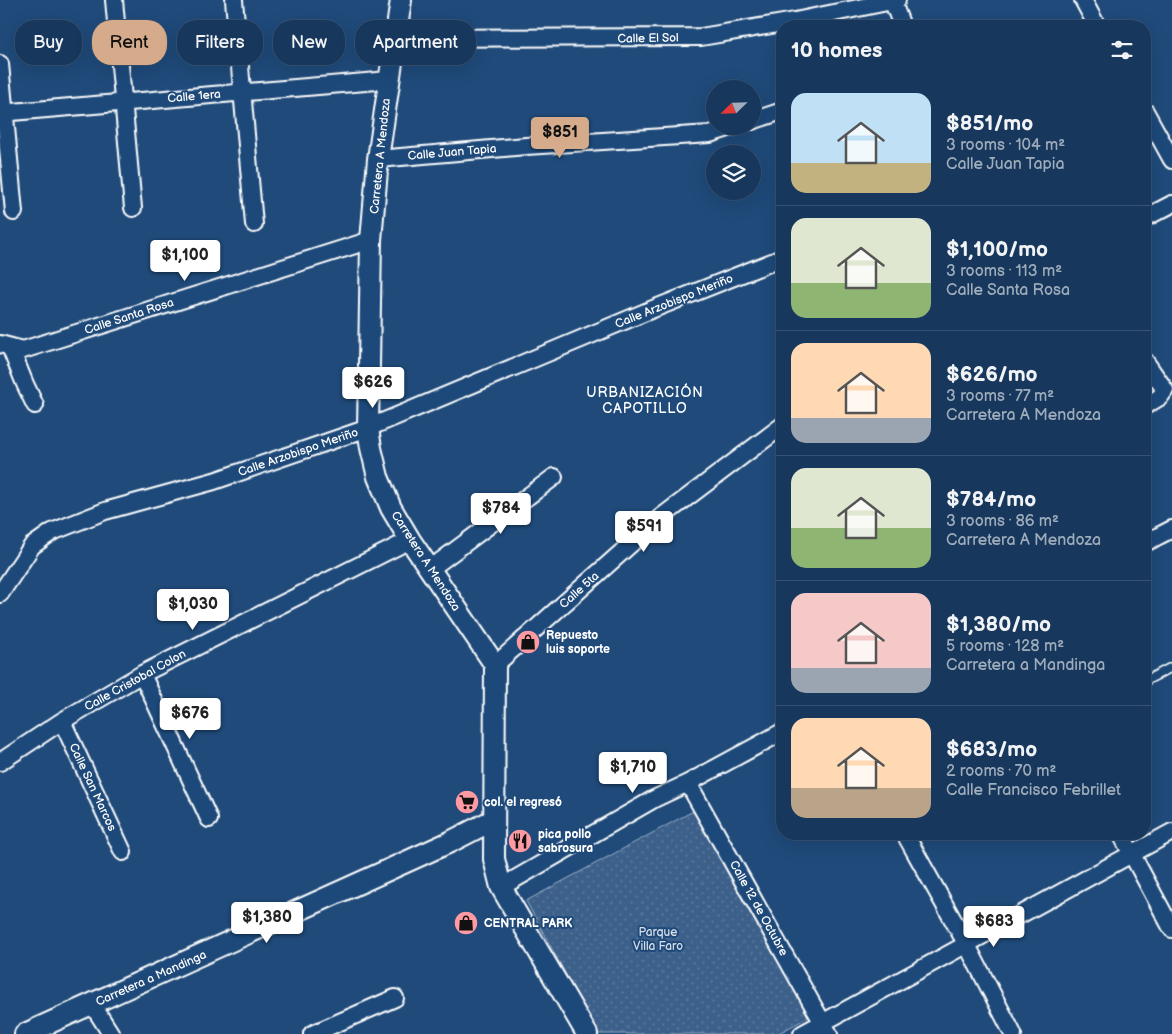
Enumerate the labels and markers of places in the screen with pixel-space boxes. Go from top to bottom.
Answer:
pin: $851 [530,116,590,159]
pin: $1,100 [144,240,226,282]
pin: $626 [343,366,403,409]
pin: $784 [471,492,531,535]
pin: $591 [614,510,674,553]
pin: $1,030 [152,588,234,631]
place label: Repuesto luis soporte [546,628,610,657]
shop icon: Repuesto luis soporte [515,629,541,655]
pin: $676 [160,698,220,740]
pin: $1,710 [592,752,674,794]
supermarket icon: col. el regresó [454,789,480,815]
place label: col. el regresó [484,795,562,810]
place label: pica pollo sabrosura [538,827,593,856]
restaurant icon: pica pollo sabrosura [507,828,533,854]
pin: $1,380 [226,902,308,944]
pin: $683 [964,906,1024,948]
shop icon: CENTRAL PARK [453,910,479,936]
place label: CENTRAL PARK [484,916,572,931]

